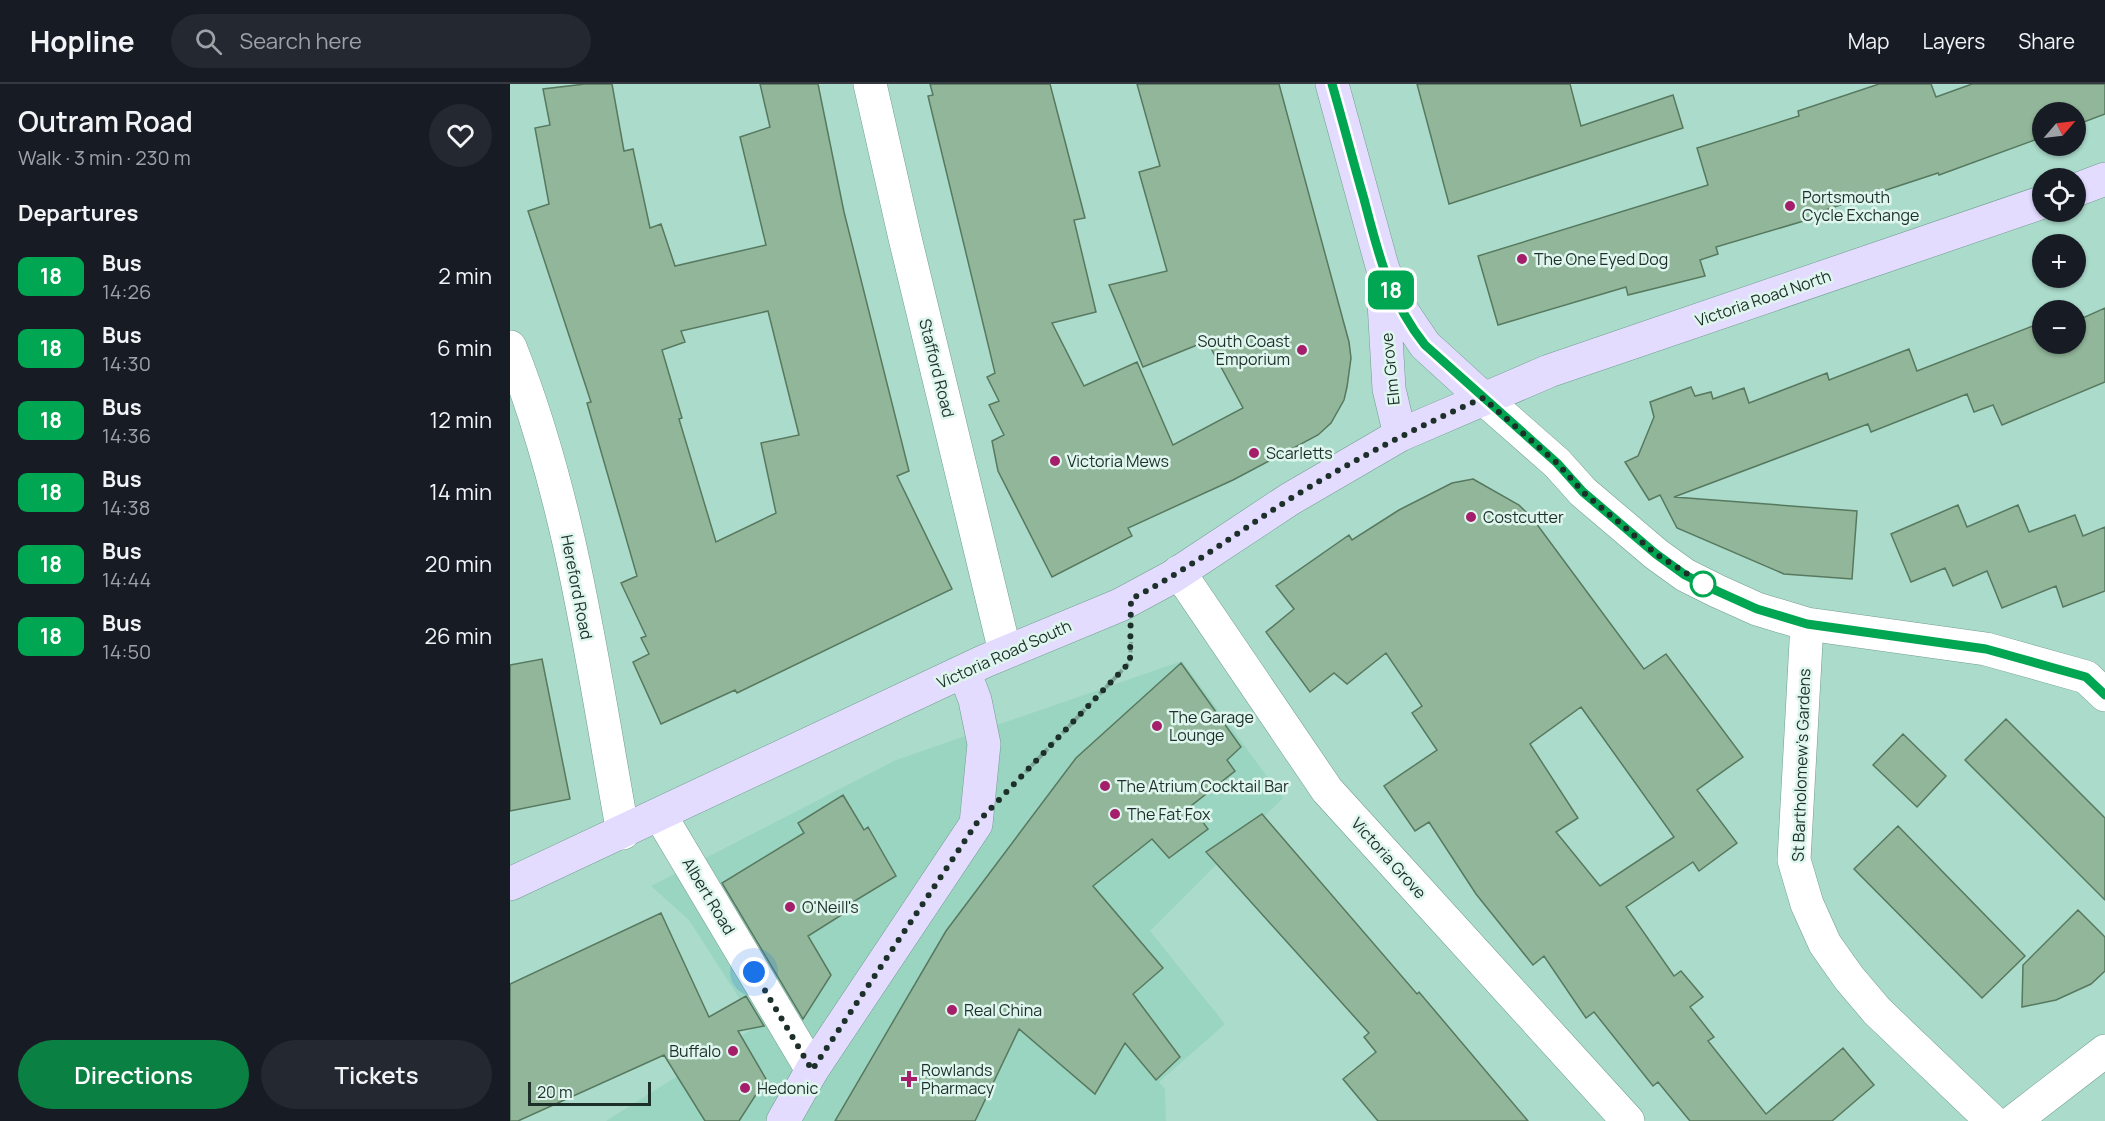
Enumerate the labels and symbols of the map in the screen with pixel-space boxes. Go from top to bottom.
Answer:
north arrow [2032,102,2086,156]
place label: Portsmouth Cycle Exchange [1802,186,1919,226]
marker: Portsmouth Cycle Exchange [1783,199,1797,213]
place label: The One Eyed Dog [1534,248,1668,270]
marker: The One Eyed Dog [1515,252,1529,266]
street label: Victoria Road North [1692,264,1834,332]
line badge: 18 [1364,270,1418,310]
street label: Stafford Road [914,316,960,420]
place label: South Coast Emporium [1197,330,1290,370]
street label: Elm Grove [1375,332,1405,406]
marker: South Coast Emporium [1295,343,1309,357]
place label: Scarletts [1266,442,1333,464]
marker: Scarletts [1247,446,1261,460]
place label: Victoria Mews [1067,450,1169,472]
marker: Victoria Mews [1048,454,1062,468]
place label: Costcutter [1483,506,1564,528]
marker: Costcutter [1464,510,1478,524]
street label: Hereford Road [556,533,598,641]
unlabelled marker [1690,571,1716,597]
street label: Victoria Road South [933,614,1075,694]
street label: St Bartholomew's Gardens [1787,668,1815,862]
place label: The Garage Lounge [1169,706,1254,746]
marker: The Garage Lounge [1150,719,1164,733]
place label: The Atrium Cocktail Bar [1117,775,1289,797]
marker: The Atrium Cocktail Bar [1098,779,1112,793]
place label: The Fat Fox [1127,803,1211,825]
marker: The Fat Fox [1108,807,1122,821]
street label: Victoria Grove [1347,813,1431,903]
street label: Albert Road [677,853,741,939]
place label: O'Neill's [802,896,859,918]
marker: O'Neill's [783,900,797,914]
your location [739,957,769,987]
place label: Real China [964,999,1042,1021]
marker: Real China [945,1003,959,1017]
place label: Buffalo [669,1040,721,1062]
marker: Buffalo [726,1044,740,1058]
place label: Rowlands Pharmacy [921,1059,995,1099]
marker: Rowlands Pharmacy [902,1072,916,1086]
place label: Hedonic [757,1077,818,1099]
scale bar [528,1079,651,1106]
marker: Hedonic [738,1081,752,1095]

